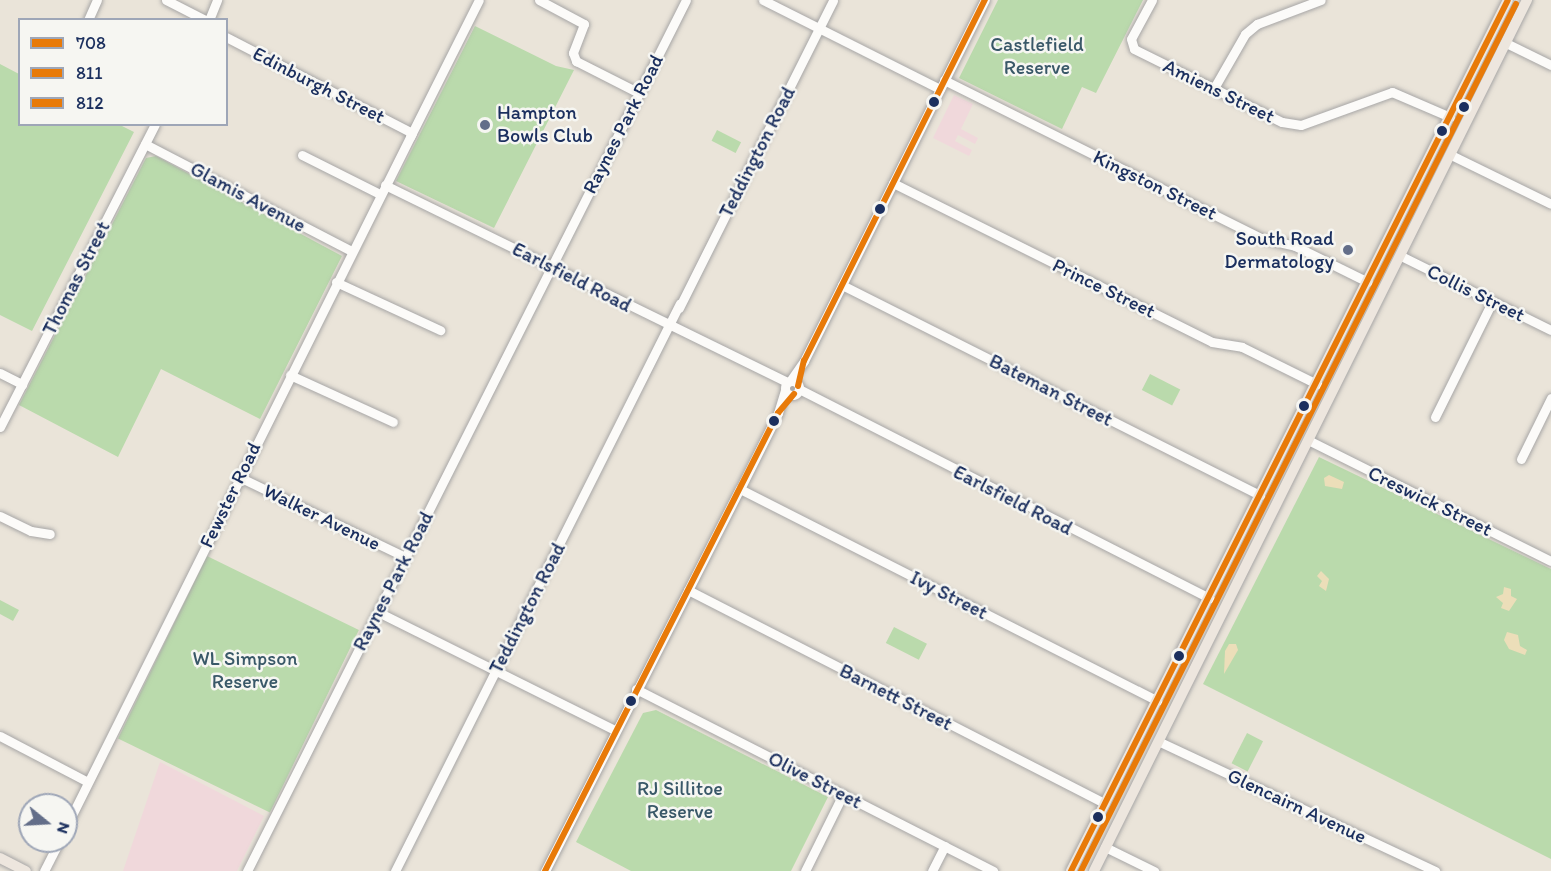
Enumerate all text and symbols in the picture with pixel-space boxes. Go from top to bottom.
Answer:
legend [18,18,228,126]
text: 708 [76,32,106,54]
park label: Castlefield Reserve [990,32,1084,79]
street label: Edinburgh Street [249,41,389,129]
street label: Raynes Park Road [578,51,668,197]
street label: Amiens Street [1159,54,1279,128]
text: 811 [76,62,103,84]
street label: Teddington Road [714,82,800,222]
text: 812 [76,92,104,114]
unlabelled marker [928,96,940,108]
place label: Hampton Bowls Club [497,101,593,148]
unlabelled marker [1458,101,1470,113]
marker: Hampton Bowls Club [478,118,492,132]
unlabelled marker [1436,125,1448,137]
street label: Kingston Street [1089,145,1221,225]
street label: Glamis Avenue [186,157,310,237]
unlabelled marker [874,203,886,215]
street label: Thomas Street [37,217,115,339]
place label: South Road Dermatology [1224,226,1334,273]
street label: Earlsfield Road [509,237,635,317]
marker: South Road Dermatology [1339,241,1357,259]
street label: Prince Street [1049,253,1159,323]
street label: Collis Street [1423,259,1529,327]
street label: Bateman Street [985,349,1117,431]
unlabelled marker [1298,400,1310,412]
unlabelled marker [768,415,780,427]
street label: Fewster Road [194,438,266,552]
street label: Earlsfield Road [950,460,1076,540]
street label: Creswick Street [1364,461,1496,541]
street label: Walker Avenue [260,478,384,556]
street label: Raynes Park Road [348,508,438,654]
street label: Teddington Road [484,538,570,678]
street label: Ivy Street [906,565,992,625]
park label: WL Simpson Reserve [192,646,298,693]
unlabelled marker [1173,650,1185,662]
street label: Barnett Street [836,658,956,736]
unlabelled marker [625,695,637,707]
street label: Olive Street [764,746,866,814]
street label: Glencairn Avenue [1224,764,1370,848]
park label: RJ Sillitoe Reserve [637,777,723,824]
north arrow [18,793,78,853]
unlabelled marker [1092,811,1104,823]
text: N [53,820,74,836]

